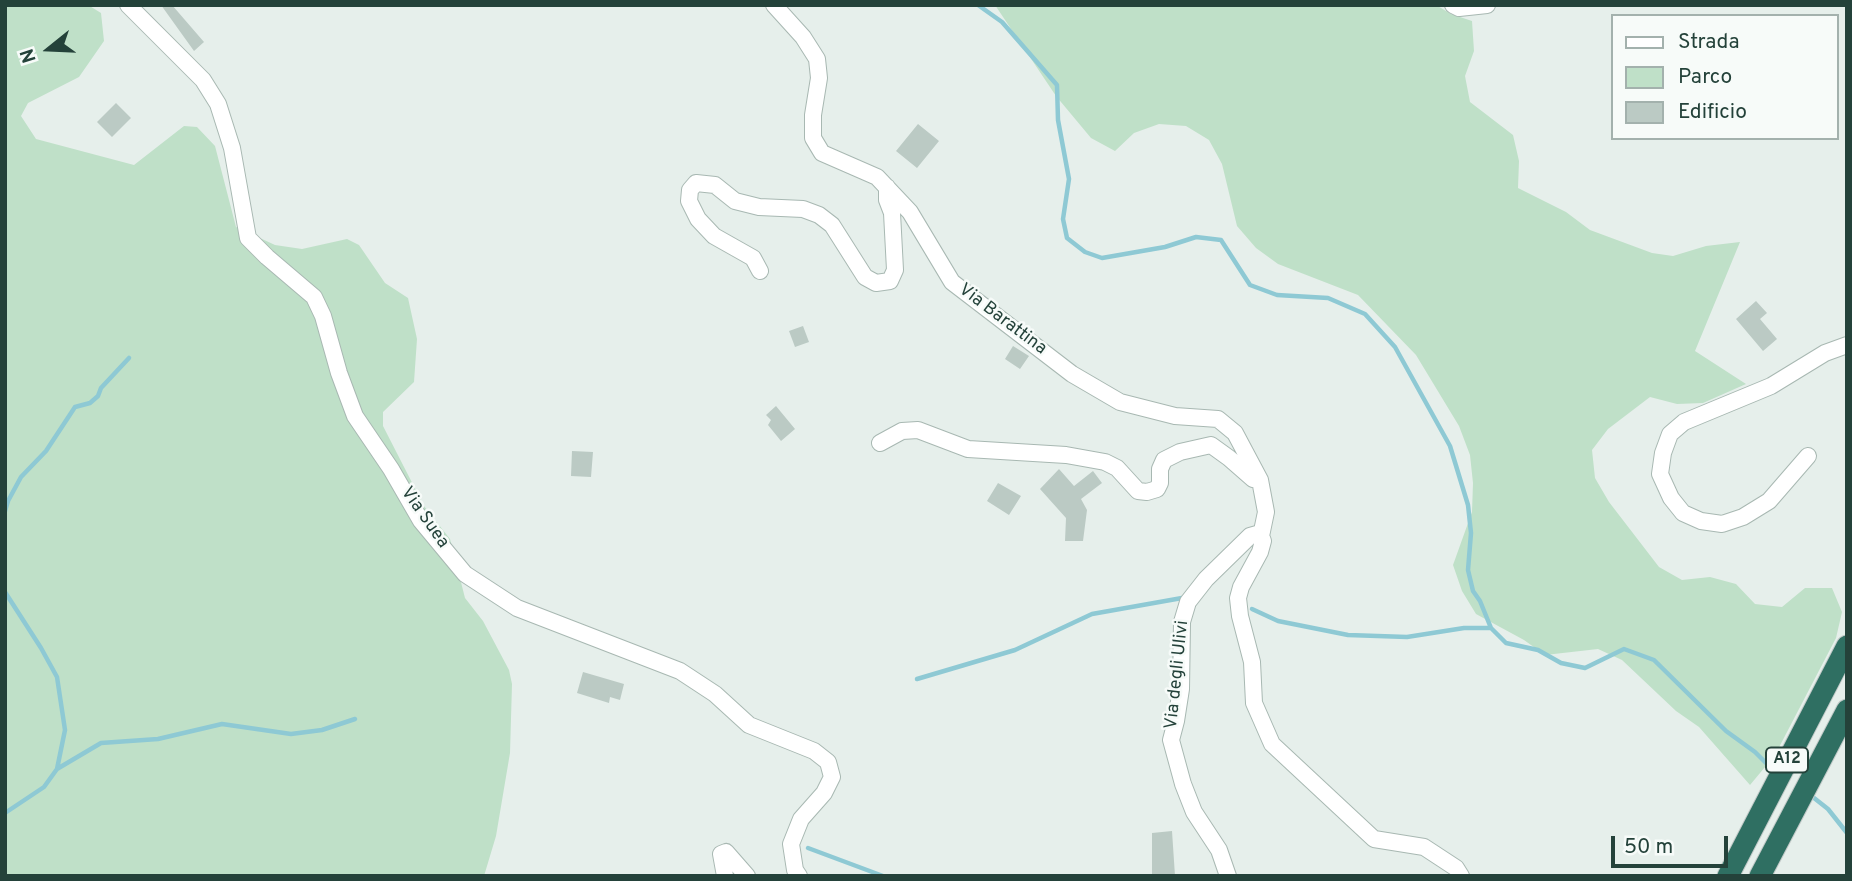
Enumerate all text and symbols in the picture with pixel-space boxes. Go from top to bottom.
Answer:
north arrow [14,14,84,84]
legend [1610,14,1838,140]
text: Strada [1678,29,1739,56]
text: N [16,45,43,66]
text: Parco [1678,64,1732,91]
text: Edificio [1678,99,1747,126]
street label: Via Barattina [954,280,1050,360]
street label: Via Suea [395,483,453,553]
street label: Via degli Ulivi [1162,620,1194,730]
road number: A12 [1766,748,1808,772]
scale bar [1614,822,1731,866]
text: 50 m [1624,834,1673,861]

